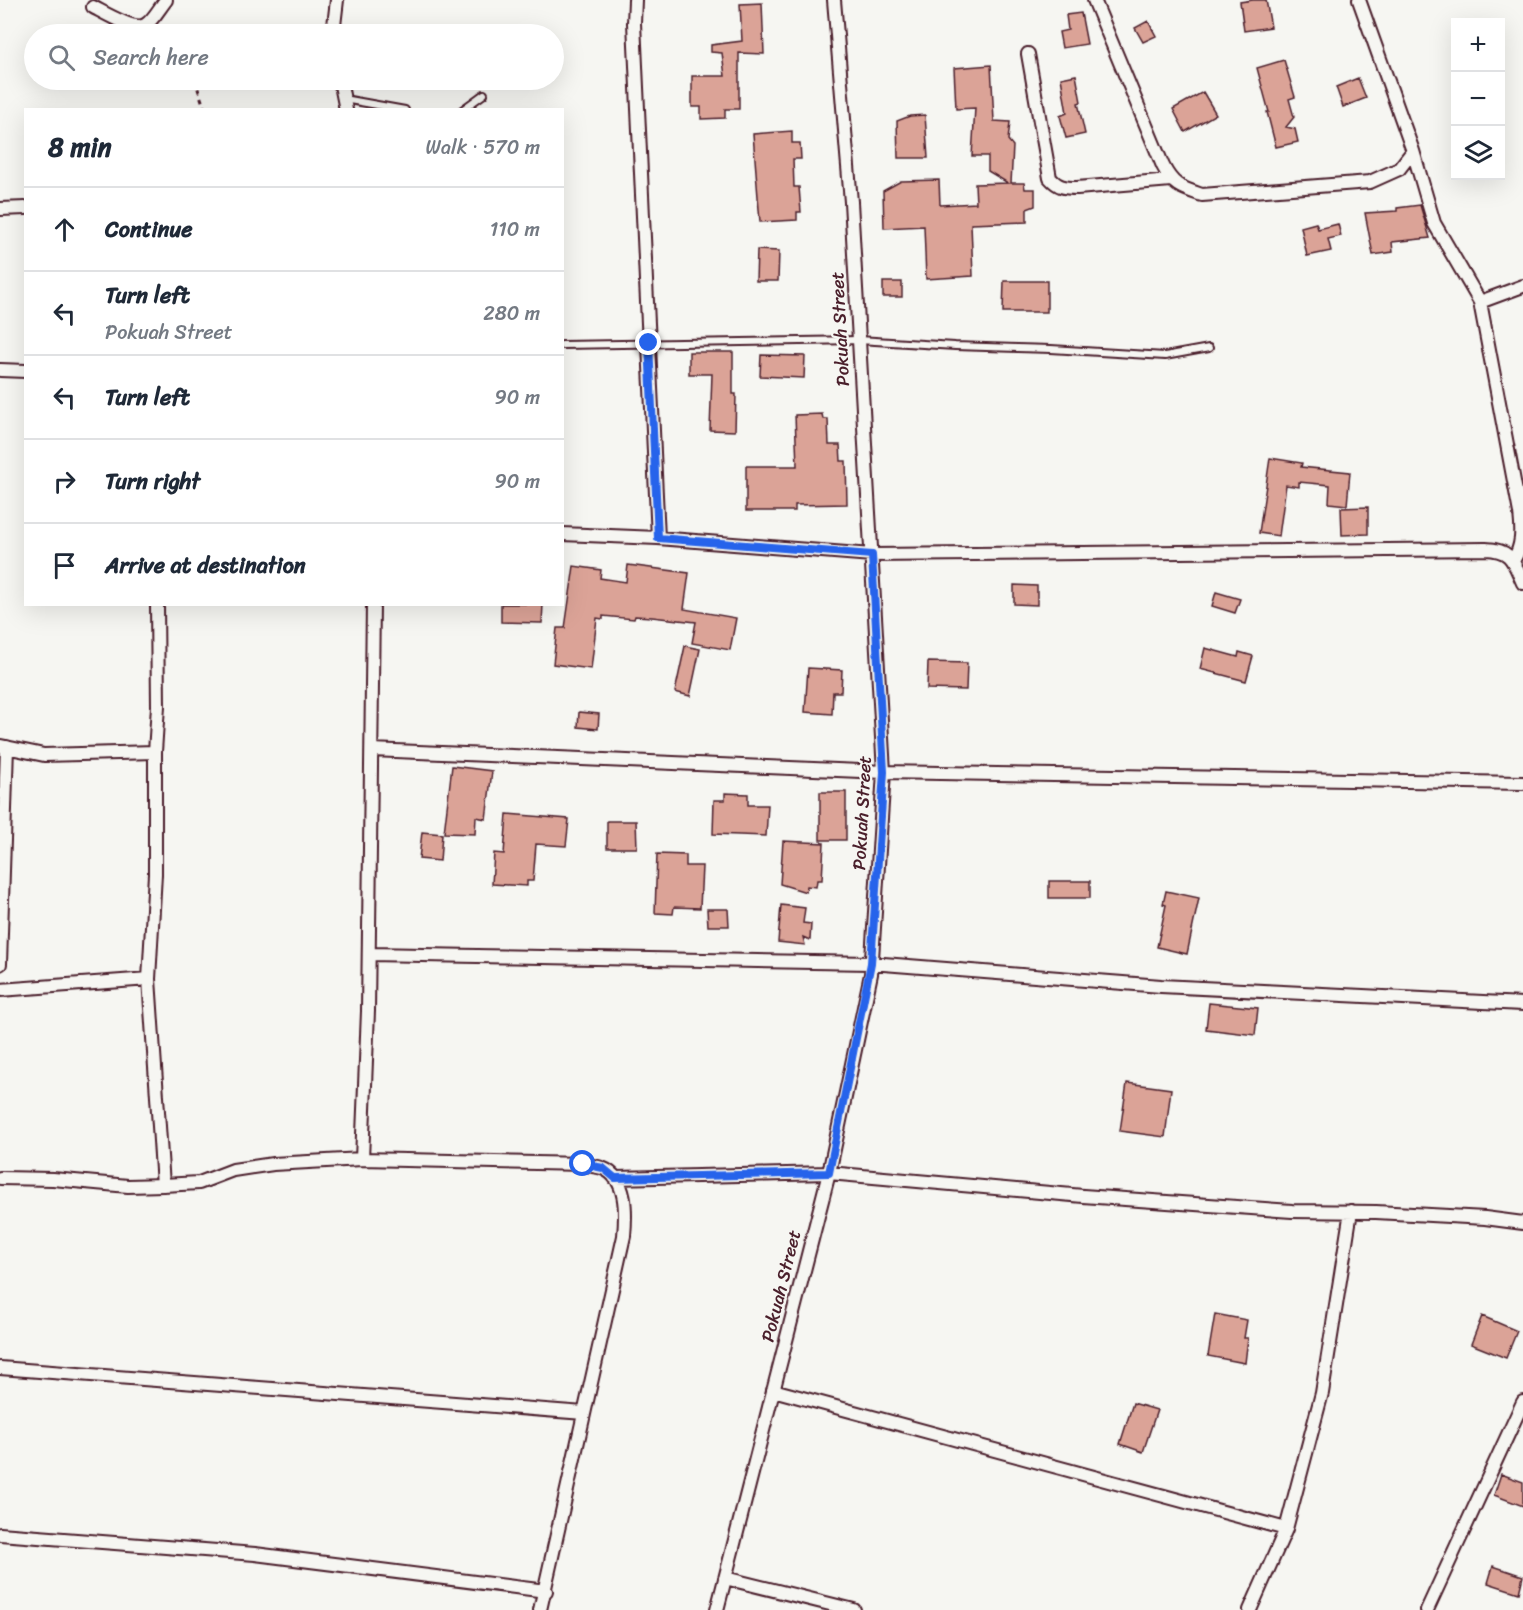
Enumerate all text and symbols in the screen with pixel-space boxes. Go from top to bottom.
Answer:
map controls [1451,18,1505,180]
button: + [1451,18,1505,72]
search box [24,24,564,90]
text: Search here [93,38,209,77]
icon: search [45,41,78,74]
button: − [1451,72,1505,126]
text: 8 min [48,124,112,170]
button: layers [1451,126,1505,180]
text: Walk · 570 m [426,130,540,165]
text: Continue [105,210,193,249]
text: 110 m [490,212,540,247]
icon: ahead [48,213,81,246]
street label: Pokuah Street [821,271,859,387]
text: Turn left [105,276,190,315]
text: 280 m [483,296,540,331]
icon: left [48,297,81,330]
text: Pokuah Street [105,315,232,350]
route end [635,329,661,355]
text: Turn left [105,378,190,417]
text: 90 m [495,380,540,415]
icon: left [48,381,81,414]
text: Turn right [105,462,200,501]
text: 90 m [495,464,540,499]
icon: right [48,465,81,498]
text: Arrive at destination [105,546,306,585]
icon: arrive [48,549,81,582]
street label: Pokuah Street [843,755,881,871]
route start [569,1150,595,1176]
street label: Pokuah Street [752,1226,810,1346]

